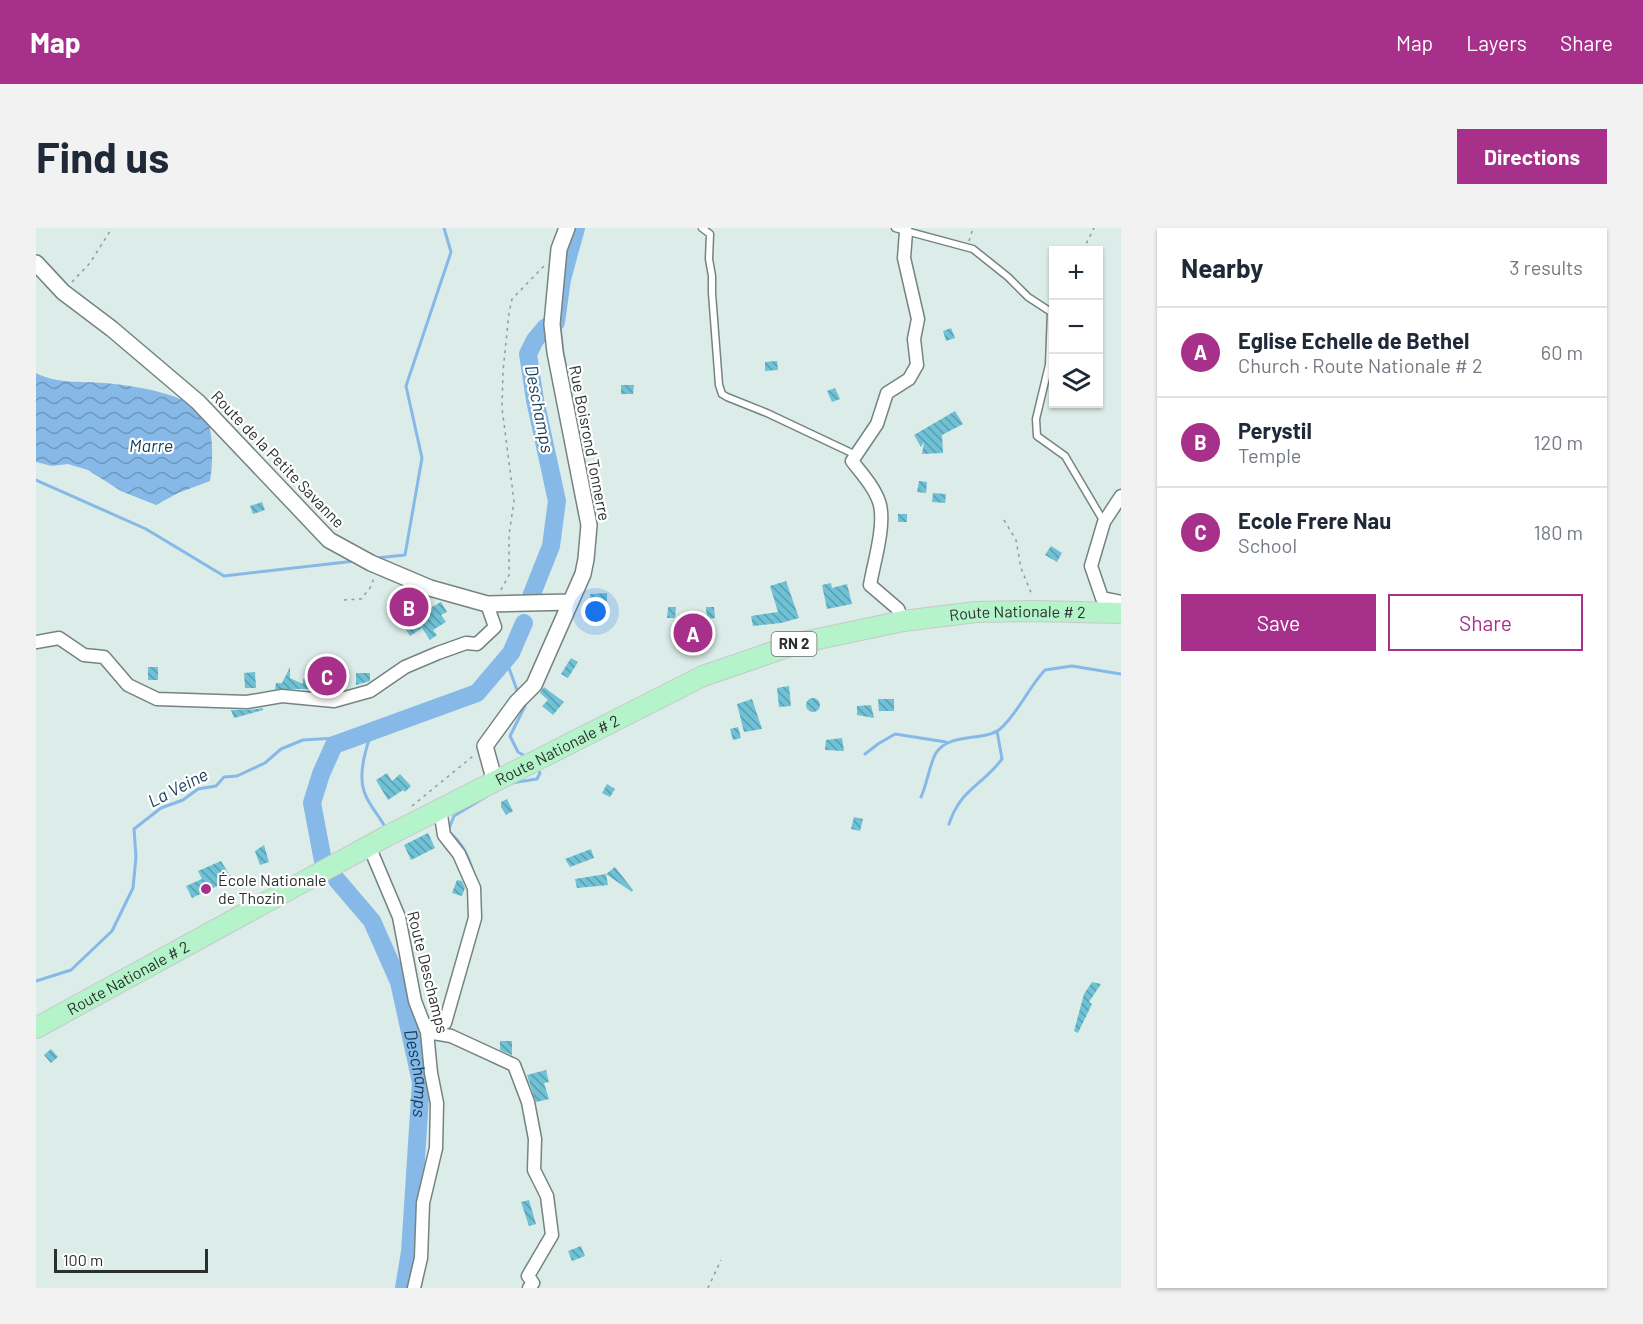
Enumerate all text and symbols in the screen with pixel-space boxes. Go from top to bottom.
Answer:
text: Map [30,25,81,59]
text: Map [1396,30,1433,55]
text: Layers [1466,30,1527,55]
text: Share [1560,30,1613,55]
button: Directions [1457,129,1607,184]
text: Find us [36,131,169,181]
map controls [1049,246,1103,408]
button: + [1049,246,1103,300]
text: Nearby [1181,252,1263,283]
text: 3 results [1509,255,1583,279]
button: − [1049,300,1103,354]
text: Eglise Echelle de Bethel [1238,327,1469,353]
text: A [1194,340,1207,364]
text: 60 m [1541,340,1583,364]
text: Church · Route Nationale # 2 [1238,353,1483,377]
button: layers [1049,354,1103,408]
water label: Deschamps [521,363,559,455]
street label: Rue Boisrond Tonnerre [566,364,615,522]
street label: Route de la Petite Savanne [208,386,349,531]
text: Perystil [1238,417,1312,443]
text: B [1194,430,1207,454]
text: 120 m [1533,430,1583,454]
water label: Marre [129,434,173,456]
text: Temple [1238,443,1301,467]
text: Ecole Frere Nau [1238,507,1391,533]
text: C [1194,520,1207,544]
text: 180 m [1534,520,1583,544]
text: School [1238,533,1297,557]
pin: B [390,584,428,629]
button: Save [1181,594,1376,651]
button: Share [1388,594,1583,651]
your location [581,597,610,626]
street label: Route Nationale # 2 [948,601,1086,624]
pin: A [674,610,712,656]
road number: RN 2 [772,632,816,656]
pin: C [308,654,346,698]
street label: Route Nationale # 2 [492,710,622,789]
water label: La Veine [144,763,211,812]
place label: École Nationale de Thozin [218,870,327,907]
marker: École Nationale de Thozin [199,882,213,896]
street label: Route Deschamps [404,909,453,1035]
street label: Route Nationale # 2 [63,936,192,1018]
water label: Deschamps [400,1027,433,1118]
scale bar [54,1246,208,1274]
text: 100 m [63,1250,103,1269]

